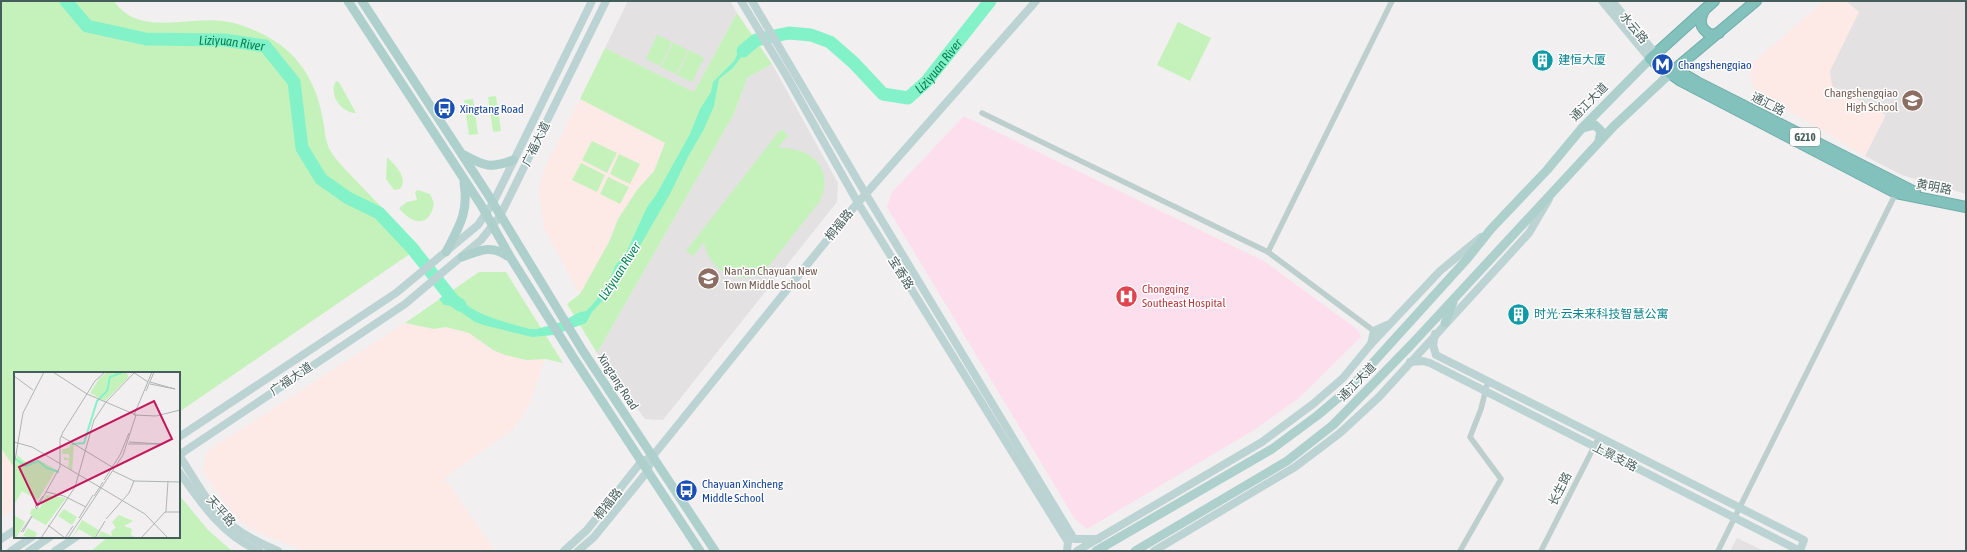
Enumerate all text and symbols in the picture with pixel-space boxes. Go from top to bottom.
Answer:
street label: 水云路 [1617,10,1651,46]
water label: Liziyuan River [199,33,267,54]
water label: Liziyuan River [912,35,966,97]
building icon: 建恒大厦 [1529,47,1555,73]
metro station icon: Changshengqiao [1649,52,1675,78]
place label: 建恒大厦 [1558,53,1606,67]
place label: Changshengqiao [1678,58,1752,72]
street label: 通江大道 [1567,80,1611,124]
place label: Changshengqiao High School [1824,86,1899,114]
school or university icon: Changshengqiao High School [1900,87,1926,113]
street label: 通汇路 [1749,90,1787,118]
bus stop icon: Xingtang Road [431,96,457,122]
place label: Xingtang Road [460,102,524,116]
street label: 广福大道 [519,119,553,169]
road number: G210 [1790,128,1820,146]
street label: 黄明路 [1915,177,1953,197]
street label: 桐福路 [822,207,856,243]
water label: Liziyuan River [595,239,644,303]
street label: 宝香路 [886,254,916,292]
place label: Nan'an Chayuan New Town Middle School [724,264,817,292]
school or university icon: Nan'an Chayuan New Town Middle School [696,265,722,291]
place label: Chongqing Southeast Hospital [1142,282,1226,310]
hospital icon: Chongqing Southeast Hospital [1113,283,1139,309]
building icon: 时光·云未来科技智慧公寓 [1505,301,1531,327]
place label: 时光·云未来科技智慧公寓 [1534,307,1669,321]
street label: Xingtang Road [595,351,641,413]
street label: 广福大道 [267,360,315,398]
street label: 通江大道 [1335,360,1379,404]
inset map [14,372,180,538]
street label: 上景支路 [1590,440,1640,474]
street label: 长生路 [1546,470,1574,508]
place label: Chayuan Xincheng Middle School [702,477,784,505]
bus stop icon: Chayuan Xincheng Middle School [673,478,699,504]
street label: 桐福路 [591,486,625,522]
street label: 天平路 [204,493,238,529]

